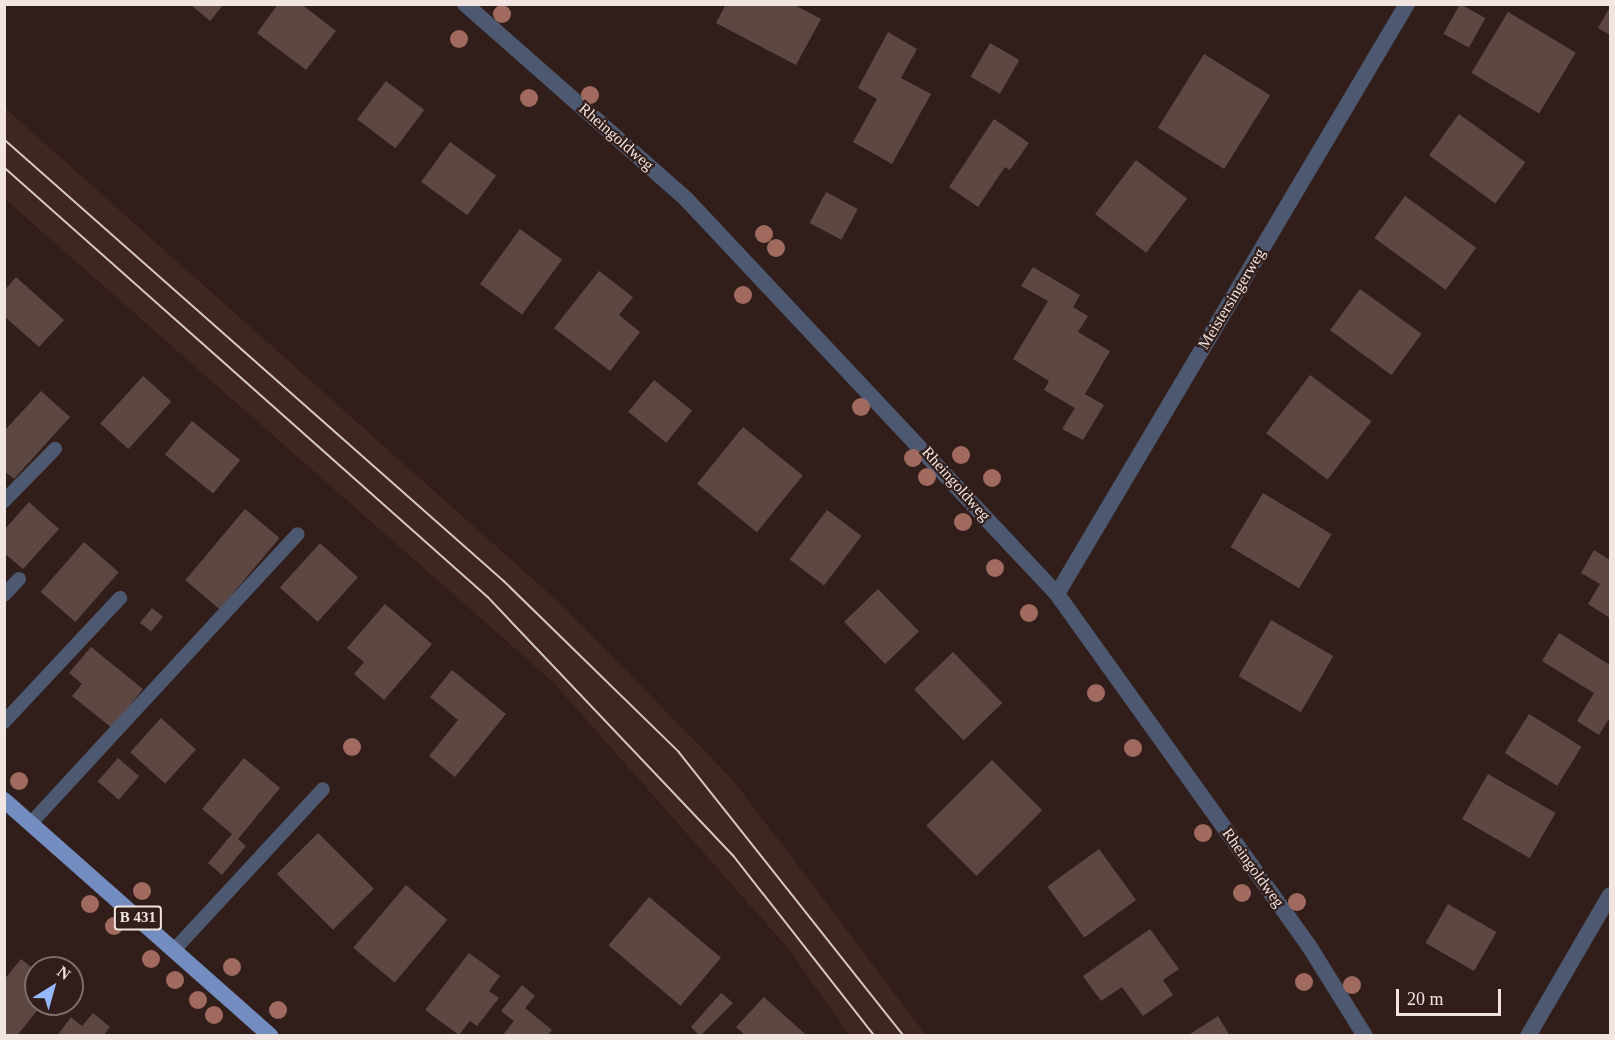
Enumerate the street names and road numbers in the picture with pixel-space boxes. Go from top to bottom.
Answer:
street label: Rheingoldweg [574,99,658,175]
street label: Meistersingerweg [1194,245,1270,353]
street label: Rheingoldweg [918,443,994,525]
street label: Rheingoldweg [1218,825,1288,911]
road number: B 431 [112,906,164,930]

